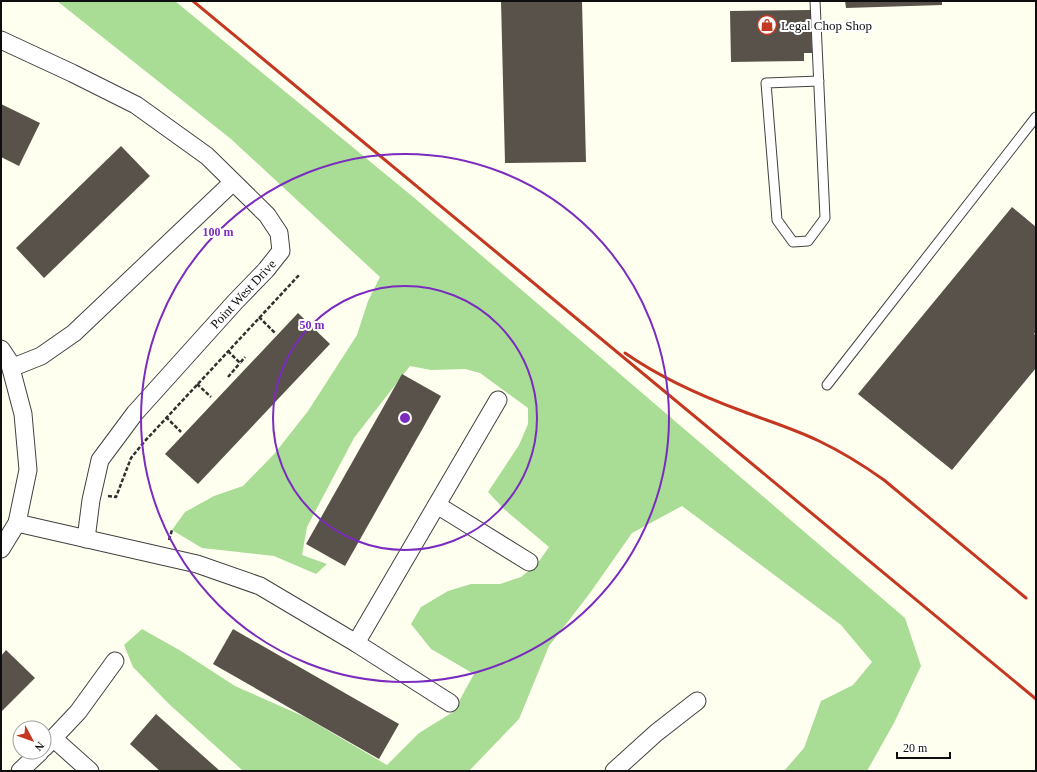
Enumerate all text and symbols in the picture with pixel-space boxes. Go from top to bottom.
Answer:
shop icon: Legal Chop Shop [756,14,778,36]
place label: Legal Chop Shop [781,18,872,33]
text: 100 m [203,225,234,239]
street label: Point West Drive [207,256,279,332]
text: 50 m [300,318,325,332]
centre of rings [398,411,412,425]
north arrow [12,720,52,760]
scale bar [897,734,950,760]
text: N [32,740,47,754]
text: 20 m [903,741,928,755]

